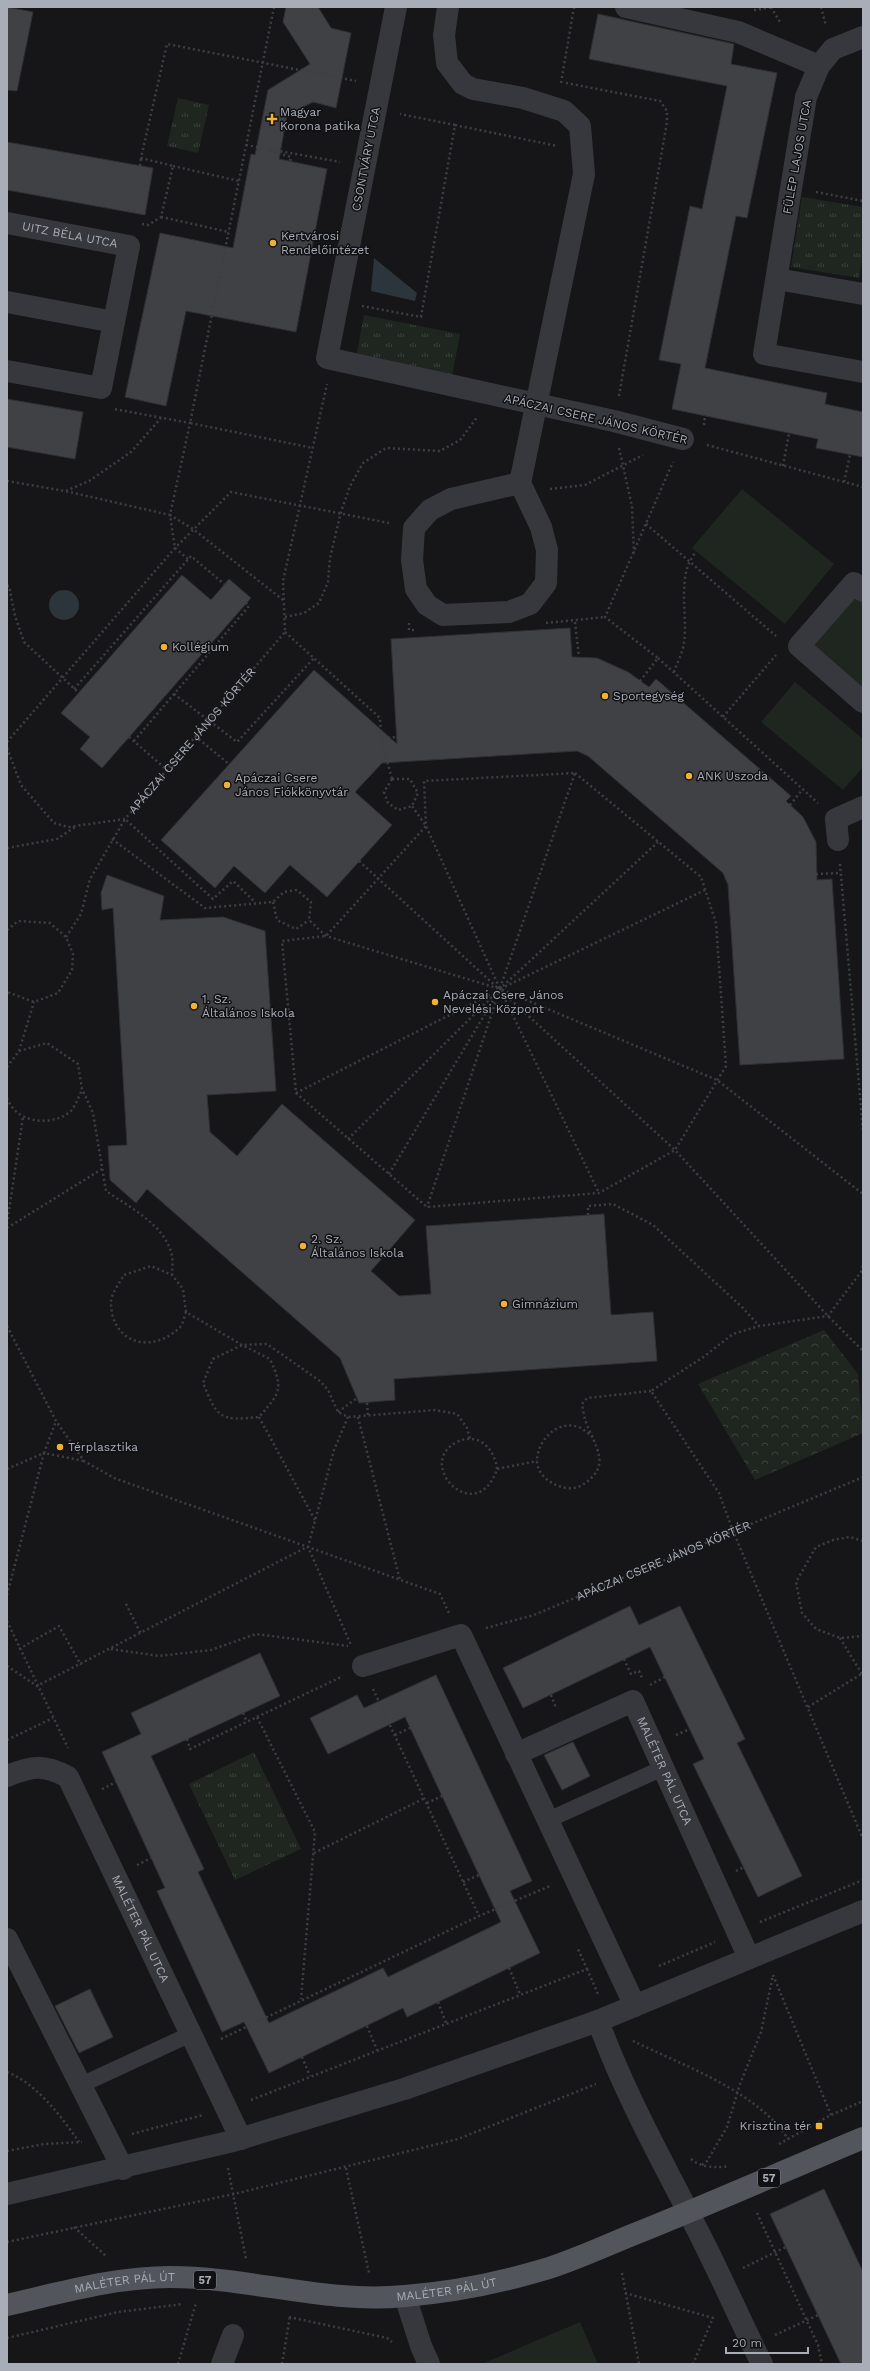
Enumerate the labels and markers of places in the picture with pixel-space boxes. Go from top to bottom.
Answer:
place label: Magyar Korona patika [280,105,360,133]
marker: Magyar Korona patika [267,114,277,124]
place label: Kertvárosi Rendelőintézet [281,229,369,257]
marker: Kertvárosi Rendelőintézet [268,238,278,248]
place label: Kollégium [172,640,229,654]
marker: Kollégium [159,642,169,652]
place label: Sportegység [613,689,685,703]
marker: Sportegység [600,691,610,701]
place label: ANK Uszoda [697,769,768,783]
place label: Apáczai Csere János Fiókkönyvtár [235,771,348,799]
marker: ANK Uszoda [684,771,694,781]
marker: Apáczai Csere János Fiókkönyvtár [222,780,232,790]
place label: Apáczai Csere János Nevelési Központ [443,988,564,1016]
place label: 1. Sz. Általános Iskola [202,992,295,1020]
marker: Apáczai Csere János Nevelési Központ [430,997,440,1007]
marker: 1. Sz. Általános Iskola [189,1001,199,1011]
place label: 2. Sz. Általános Iskola [311,1232,404,1260]
marker: 2. Sz. Általános Iskola [298,1241,308,1251]
place label: Gimnázium [512,1297,578,1311]
marker: Gimnázium [499,1299,509,1309]
place label: Térplasztika [68,1440,138,1454]
marker: Térplasztika [55,1442,65,1452]
place label: Krisztina tér [739,2119,811,2133]
marker: Krisztina tér [814,2121,824,2131]

